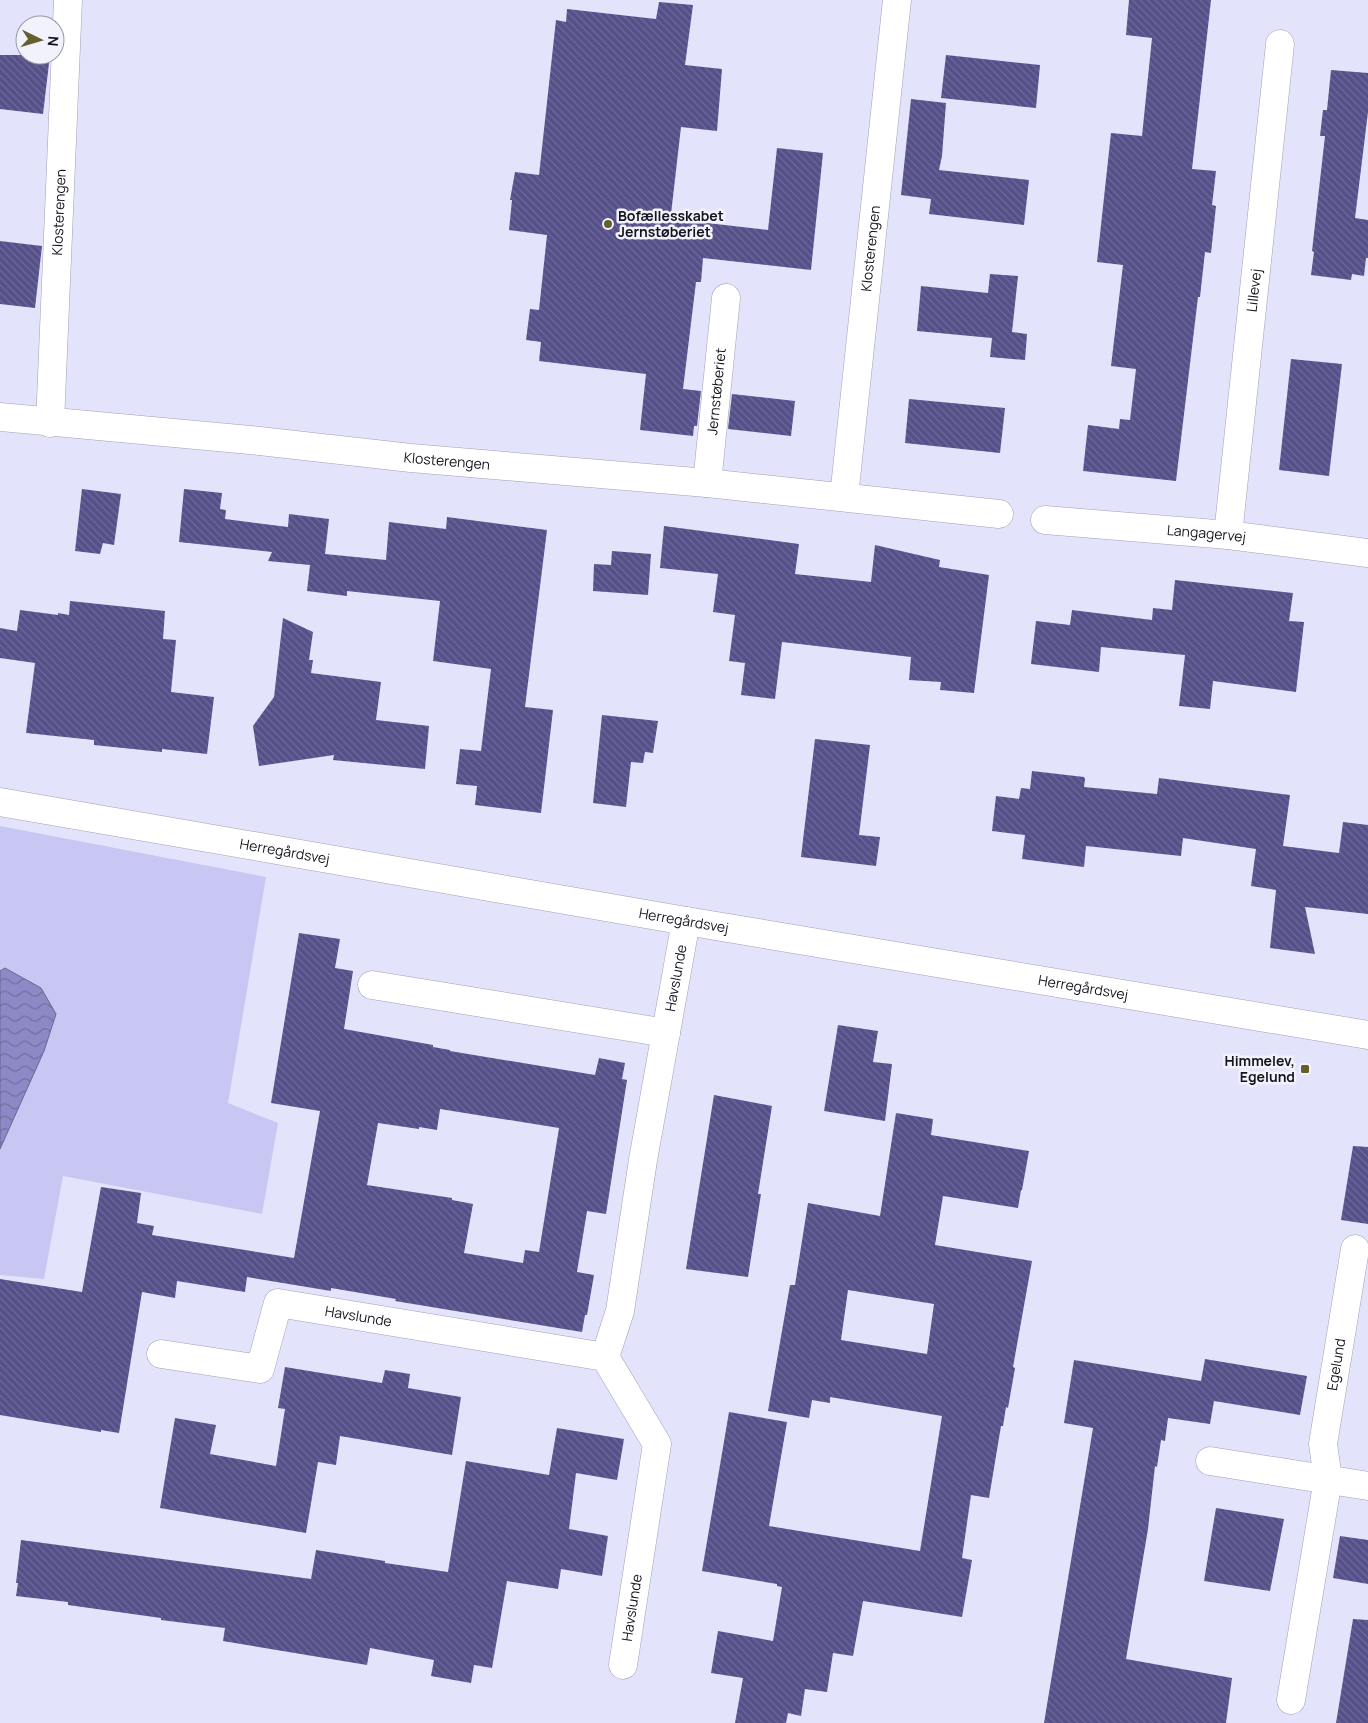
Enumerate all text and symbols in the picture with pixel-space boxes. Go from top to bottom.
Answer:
north arrow [15,15,65,65]
text: N [44,35,63,47]
street label: Klosterengen [47,169,70,256]
street label: Klosterengen [856,204,884,292]
place label: Bofællesskabet Jernstøberiet [618,206,724,241]
marker: Bofællesskabet Jernstøberiet [602,218,614,230]
street label: Lillevej [1242,268,1265,313]
street label: Jernstøberiet [702,346,730,436]
street label: Klosterengen [403,447,491,474]
street label: Langagervej [1166,520,1247,546]
street label: Herregårdsvej [238,834,331,868]
street label: Herregårdsvej [637,903,730,937]
street label: Havslunde [660,943,691,1013]
street label: Herregårdsvej [1037,970,1130,1004]
place label: Himmelev, Egelund [1225,1051,1295,1086]
marker: Himmelev, Egelund [1299,1063,1311,1075]
street label: Havslunde [324,1301,393,1331]
street label: Egelund [1322,1337,1349,1392]
street label: Havslunde [617,1573,646,1642]

